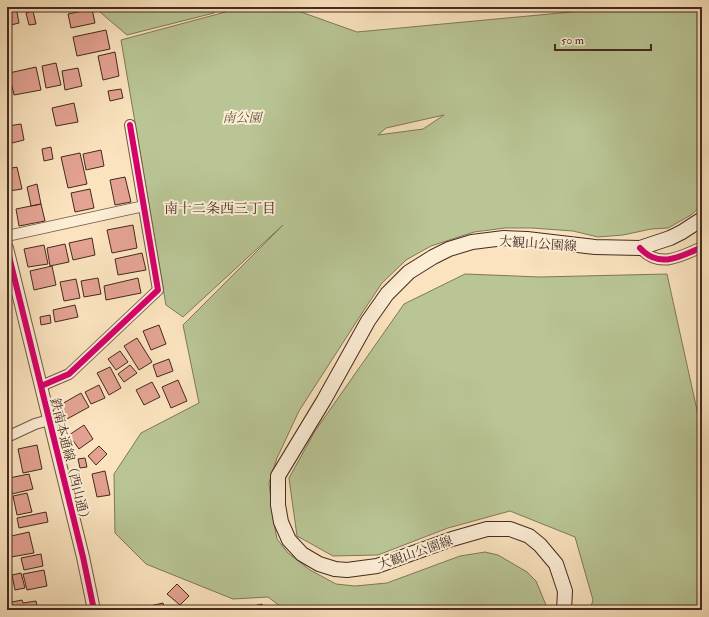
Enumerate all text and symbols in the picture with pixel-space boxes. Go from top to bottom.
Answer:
scale bar [555,26,651,52]
text: 50 m [561,33,585,48]
park label: 南公園 [222,110,263,126]
district label: 南十二条西三丁目 [164,200,276,217]
street label: 大観山公園線 [498,233,577,255]
street label: 鉄南本通線（西山通） [47,396,94,526]
street label: 大観山公園線 [376,533,455,573]

